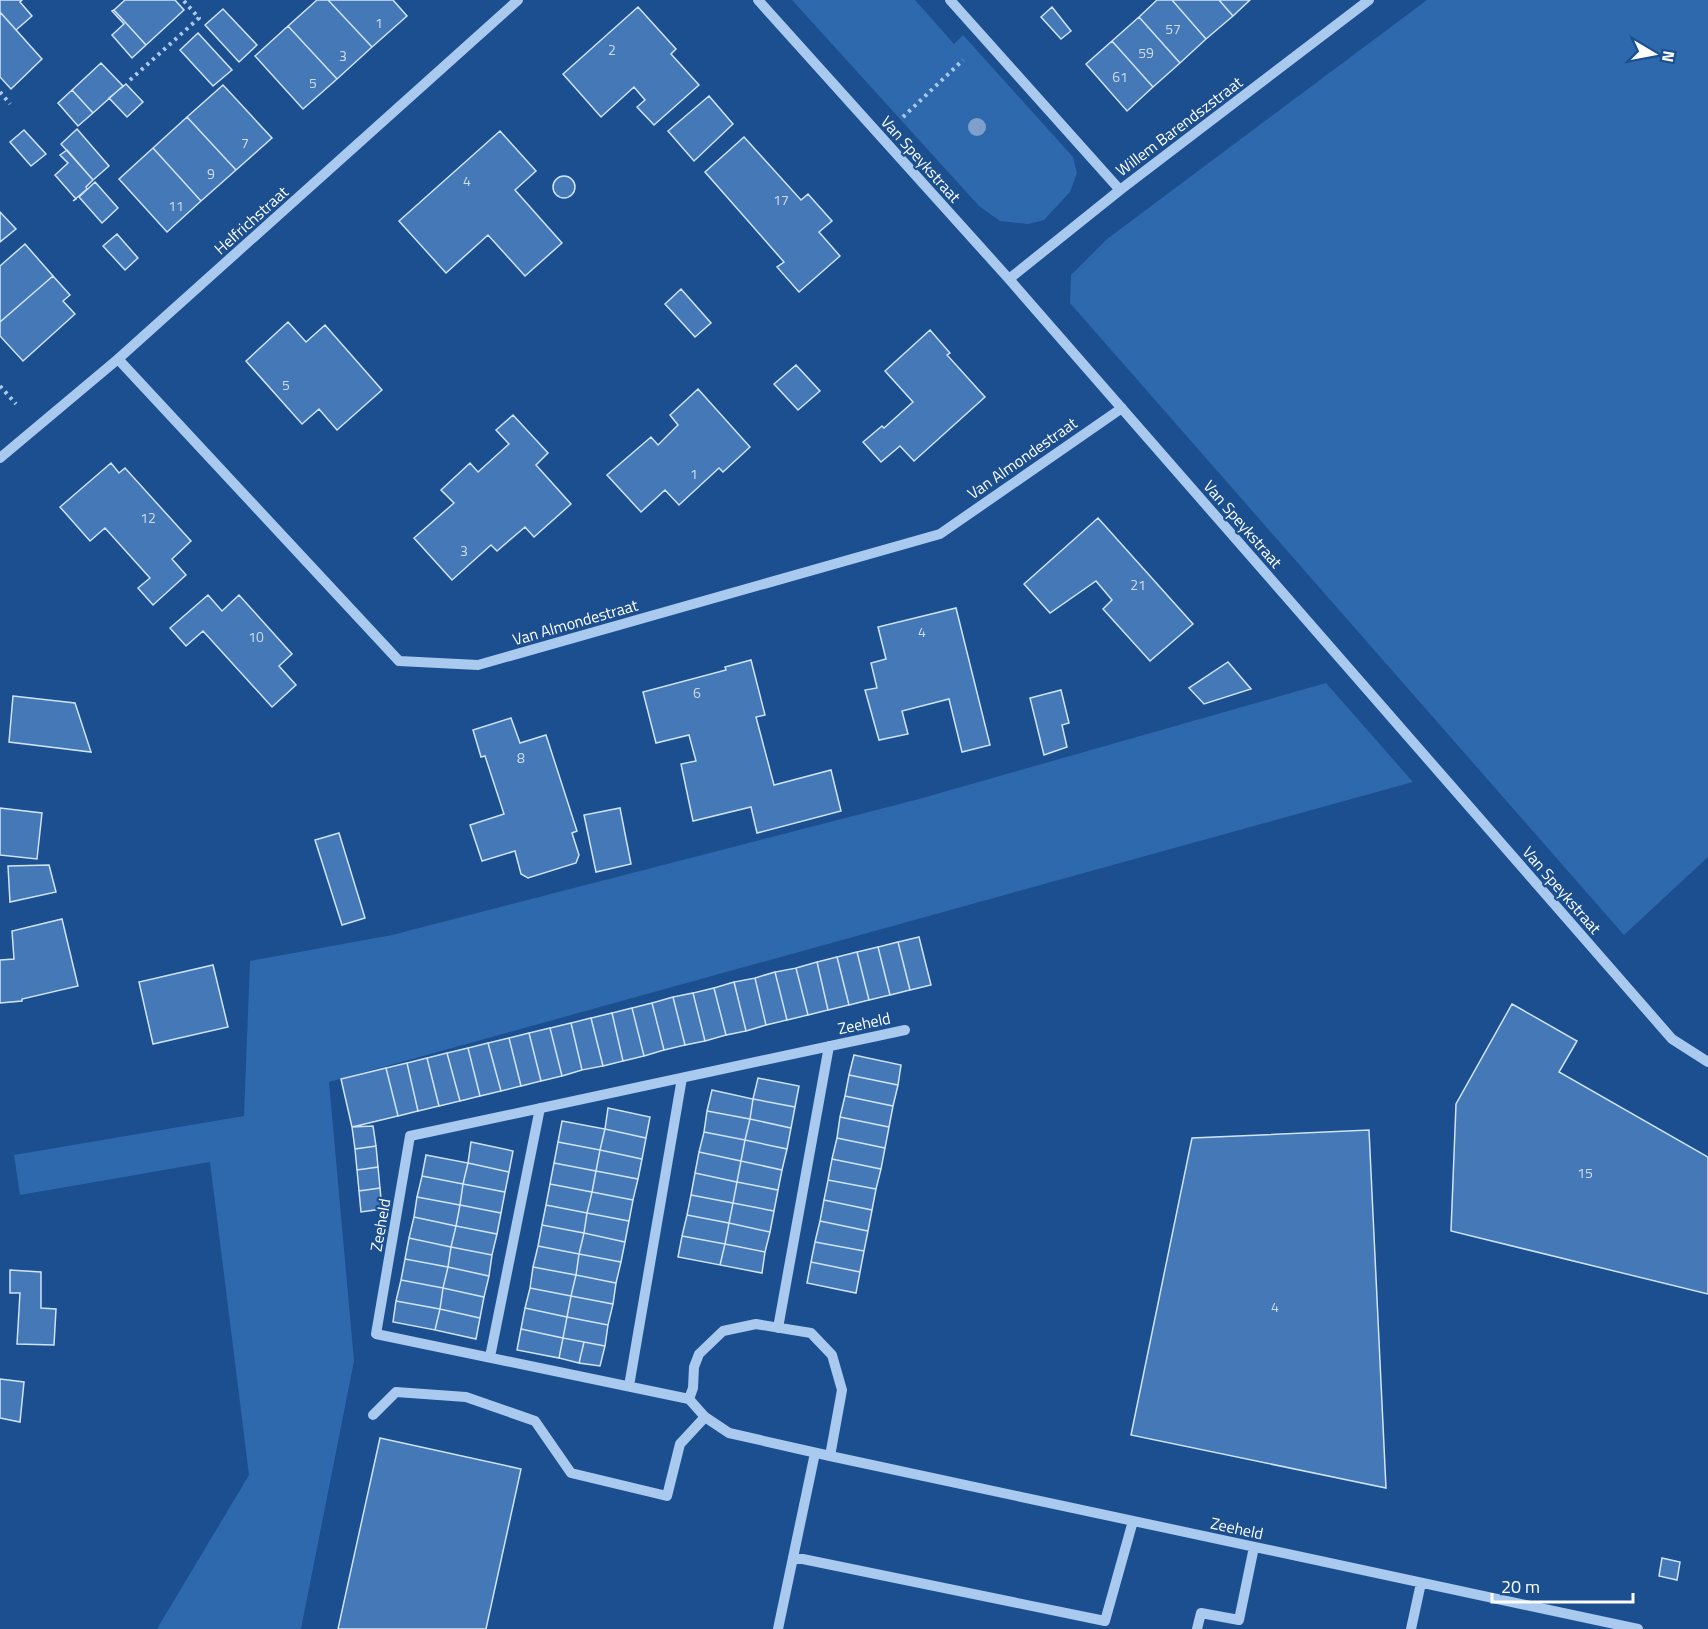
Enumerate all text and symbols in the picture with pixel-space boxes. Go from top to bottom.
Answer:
house number: 1 [375,12,383,33]
house number: 57 [1165,18,1181,39]
north arrow [1624,24,1684,84]
house number: 2 [608,39,616,60]
house number: 59 [1138,42,1154,63]
house number: 3 [339,45,347,66]
text: N [1656,49,1682,64]
house number: 61 [1112,66,1128,87]
street label: Willem Barendszstraat [1111,70,1248,182]
house number: 5 [309,72,317,93]
street label: Van Speykstraat [875,110,967,208]
house number: 7 [241,132,249,153]
house number: 9 [207,163,215,184]
house number: 4 [463,170,471,191]
street label: Helfrichstraat [209,180,294,260]
house number: 17 [773,189,789,210]
house number: 11 [168,195,184,216]
house number: 5 [282,374,290,395]
street label: Van Almondestraat [962,411,1082,505]
house number: 1 [690,463,698,484]
street label: Van Speykstraat [1198,475,1288,574]
house number: 12 [140,507,156,528]
house number: 3 [460,540,468,561]
house number: 21 [1130,574,1146,595]
street label: Van Almondestraat [509,593,641,651]
house number: 4 [918,621,926,642]
house number: 10 [248,626,264,647]
house number: 6 [693,682,701,703]
house number: 8 [517,747,525,768]
street label: Van Speykstraat [1517,841,1607,940]
street label: Zeeheld [835,1006,893,1040]
house number: 15 [1577,1162,1593,1183]
street label: Zeeheld [364,1197,396,1253]
house number: 4 [1271,1296,1279,1317]
street label: Zeeheld [1208,1511,1266,1545]
scale bar [1492,1566,1633,1604]
text: 20 m [1501,1573,1540,1600]

